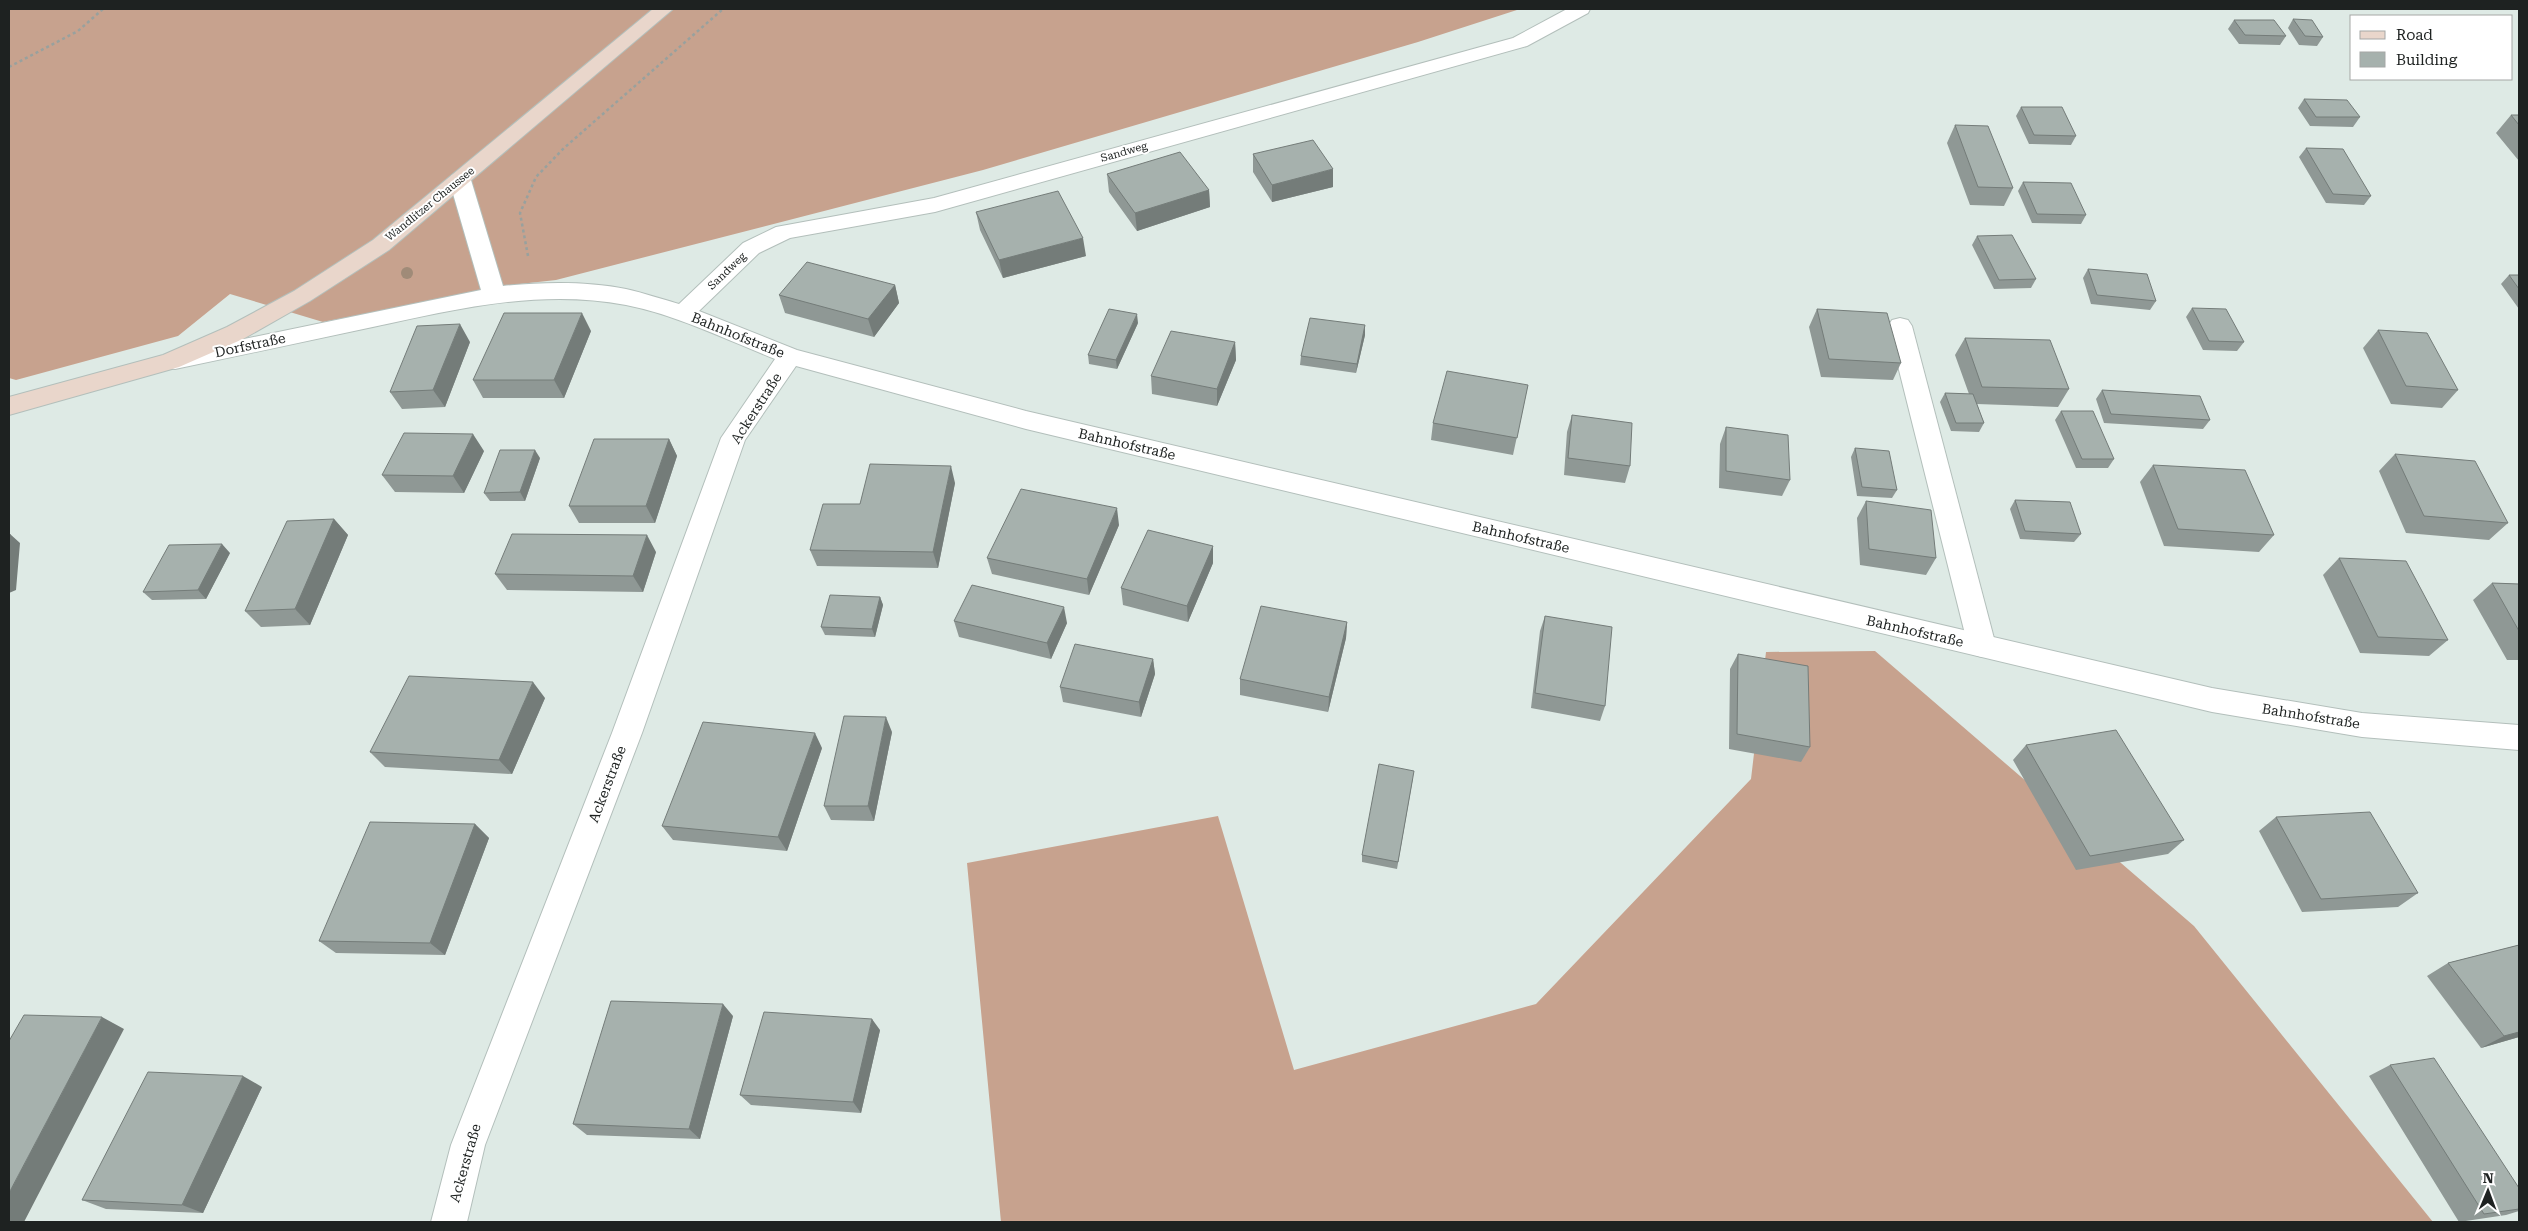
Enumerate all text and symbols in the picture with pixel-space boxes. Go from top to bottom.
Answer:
legend [2350,15,2513,80]
text: Road [2396,26,2433,44]
text: Building [2396,51,2458,69]
street label: Sandweg [1099,139,1150,165]
street label: Wandlitzer Chaussee [383,164,477,244]
street label: Sandweg [705,249,749,292]
street label: Bahnhofstraße [689,309,787,361]
street label: Dorfstraße [213,330,287,360]
street label: Ackerstraße [727,369,785,446]
street label: Bahnhofstraße [1077,425,1177,463]
street label: Bahnhofstraße [1471,518,1571,556]
street label: Bahnhofstraße [1865,612,1965,650]
street label: Bahnhofstraße [2261,700,2361,732]
street label: Ackerstraße [585,743,629,825]
street label: Ackerstraße [446,1122,484,1204]
north arrow [2463,1166,2513,1216]
text: N [2483,1170,2494,1186]

